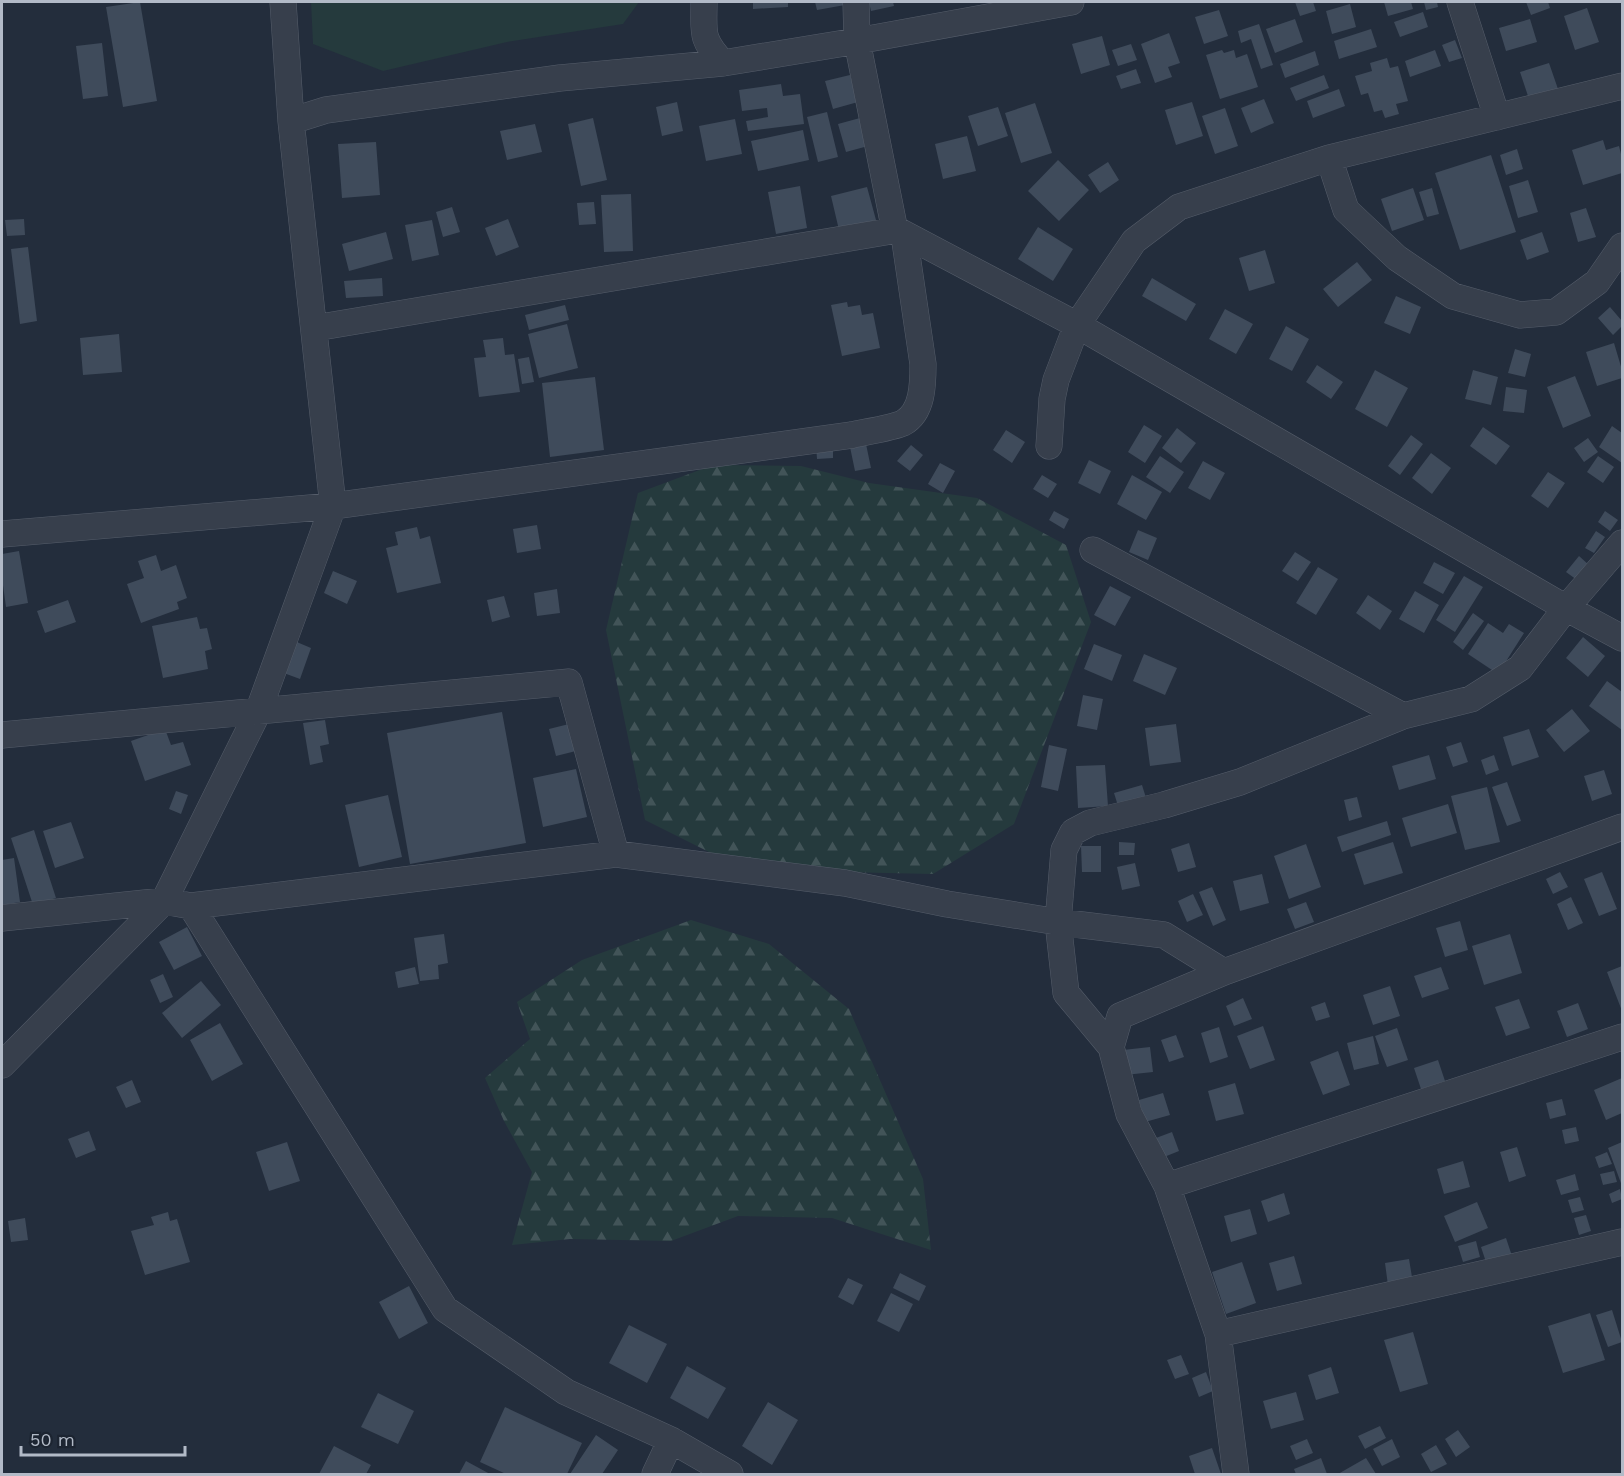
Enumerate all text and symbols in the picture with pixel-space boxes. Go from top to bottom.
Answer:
scale bar [21,1419,184,1457]
text: 50 m [30,1429,75,1450]

